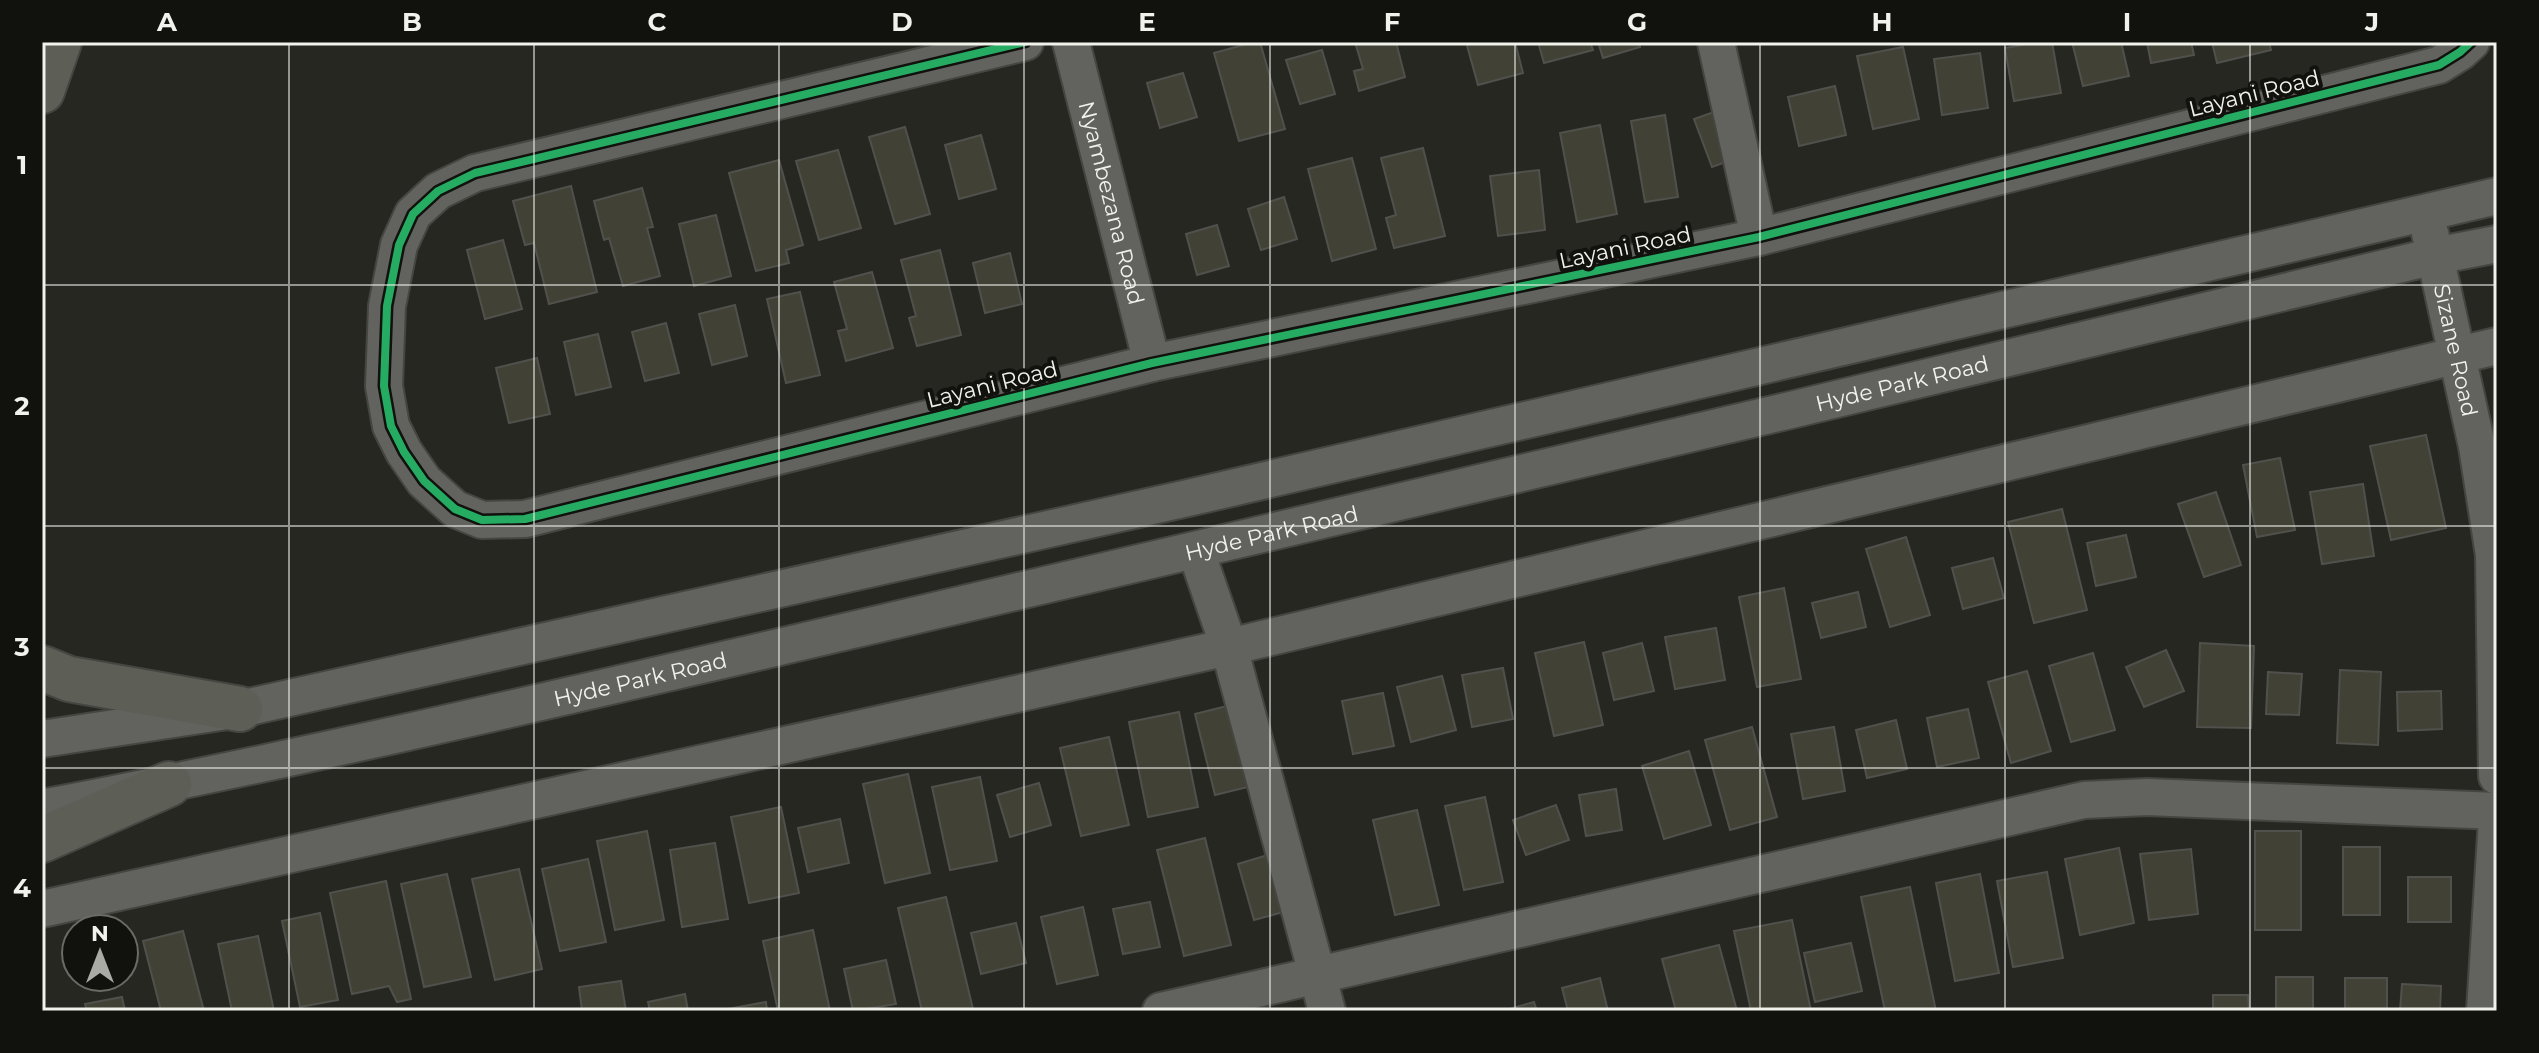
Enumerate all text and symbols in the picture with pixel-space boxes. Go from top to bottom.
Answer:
text: A [156,6,178,38]
text: B [402,6,422,38]
text: C [648,6,667,38]
text: D [891,6,913,38]
text: E [1138,6,1156,38]
text: F [1384,6,1400,38]
text: G [1627,6,1647,38]
text: H [1871,6,1893,38]
text: I [2123,6,2131,38]
text: J [2364,6,2379,38]
street label: Layani Road [2186,64,2322,123]
street label: Nyambezana Road [1072,98,1150,308]
text: 1 [17,149,27,181]
street label: Layani Road [1557,220,1693,275]
street label: Sizane Road [2428,281,2483,419]
street label: Hyde Park Road [1813,350,1991,418]
street label: Layani Road [924,355,1060,414]
text: 2 [14,390,30,422]
street label: Hyde Park Road [1182,500,1361,567]
text: 3 [13,631,30,663]
street label: Hyde Park Road [551,647,730,713]
text: 4 [13,872,31,904]
north arrow [60,913,140,993]
text: N [91,920,109,947]

